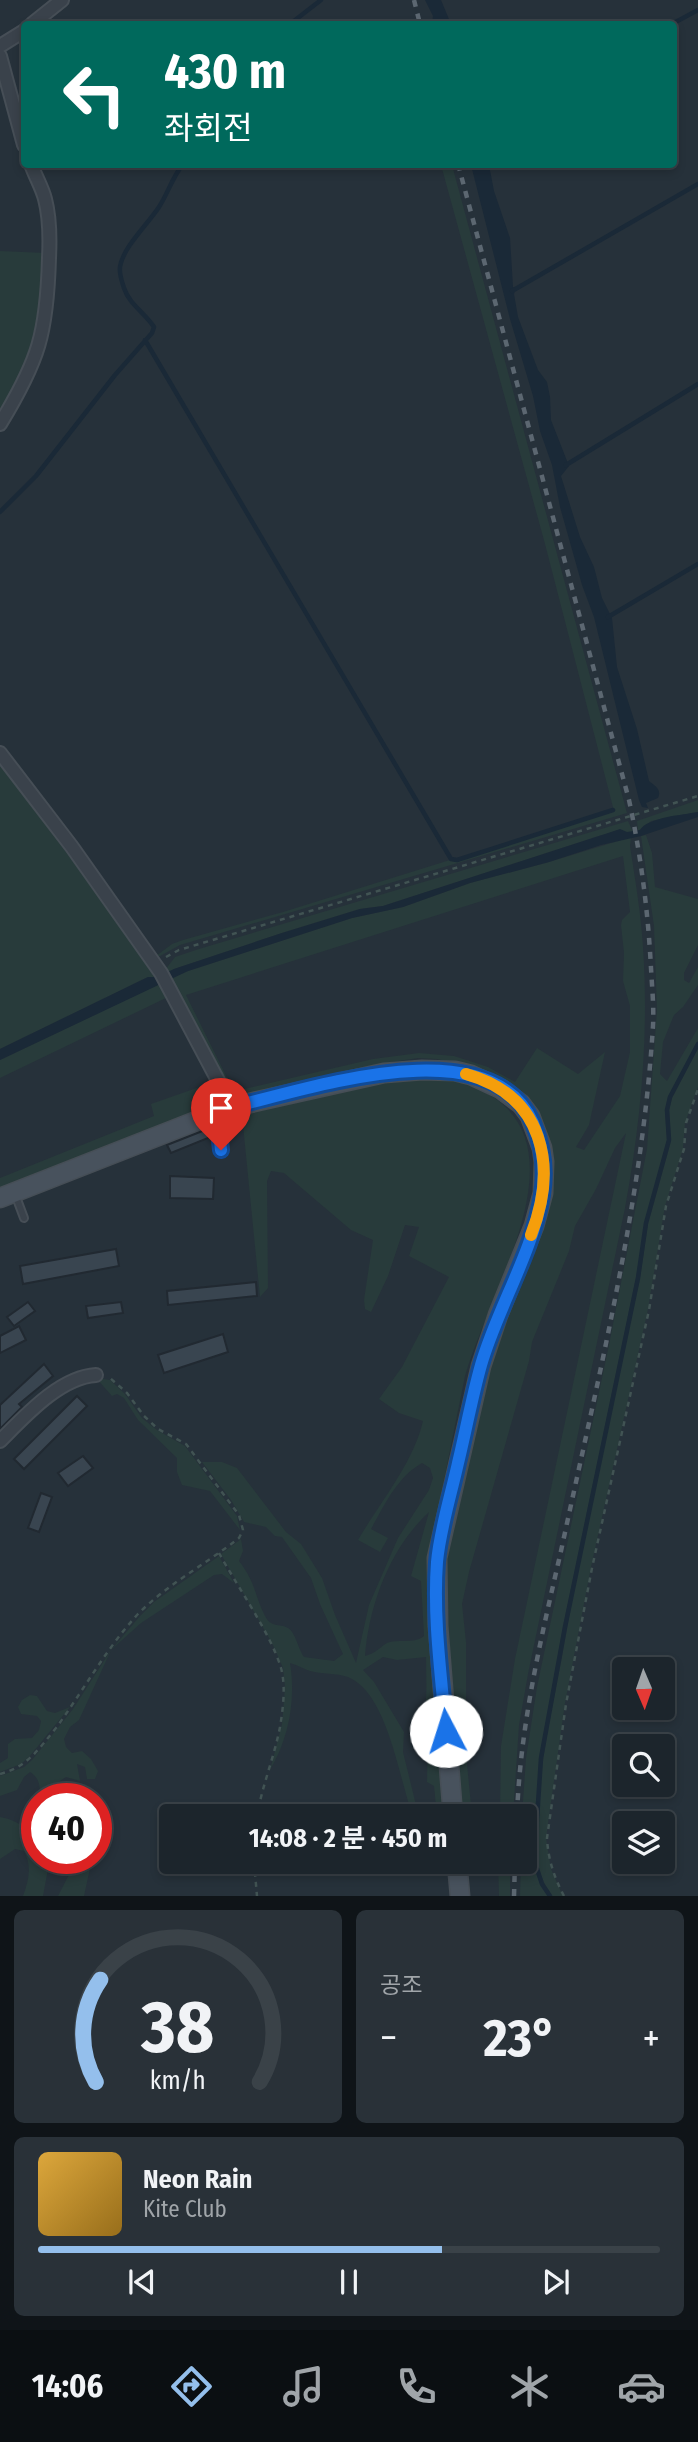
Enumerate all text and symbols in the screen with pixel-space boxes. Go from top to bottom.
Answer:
text: 430 m [164,42,286,101]
icon: left [49,49,140,140]
text: 좌회전 [164,109,252,147]
pin [191,1078,251,1150]
icon: arrive [202,1089,240,1127]
north arrow [612,1657,676,1720]
map controls [612,1657,675,1874]
position arrow [409,1694,483,1768]
button: search [612,1734,675,1797]
speed limit sign: 40 [21,1783,112,1874]
button: layers [612,1811,675,1874]
text: 14:08 · 2 분 · 450 m [249,1823,447,1854]
text: 공조 [380,1971,422,1999]
text: 38 [141,1985,214,2072]
text: 23° [483,2007,556,2070]
text: − [380,2015,397,2061]
text: + [643,2015,660,2061]
text: km/h [150,2066,206,2096]
text: Neon Rain [143,2164,252,2195]
text: Kite Club [143,2195,227,2223]
icon: previous [123,2263,161,2301]
icon: pause [330,2263,368,2301]
icon: next [537,2263,575,2301]
icon: directions [167,2362,216,2411]
icon: music [279,2362,328,2411]
icon: phone [392,2362,441,2411]
icon: climate [505,2362,554,2411]
icon: car [617,2362,666,2411]
text: 14:06 [32,2367,103,2405]

